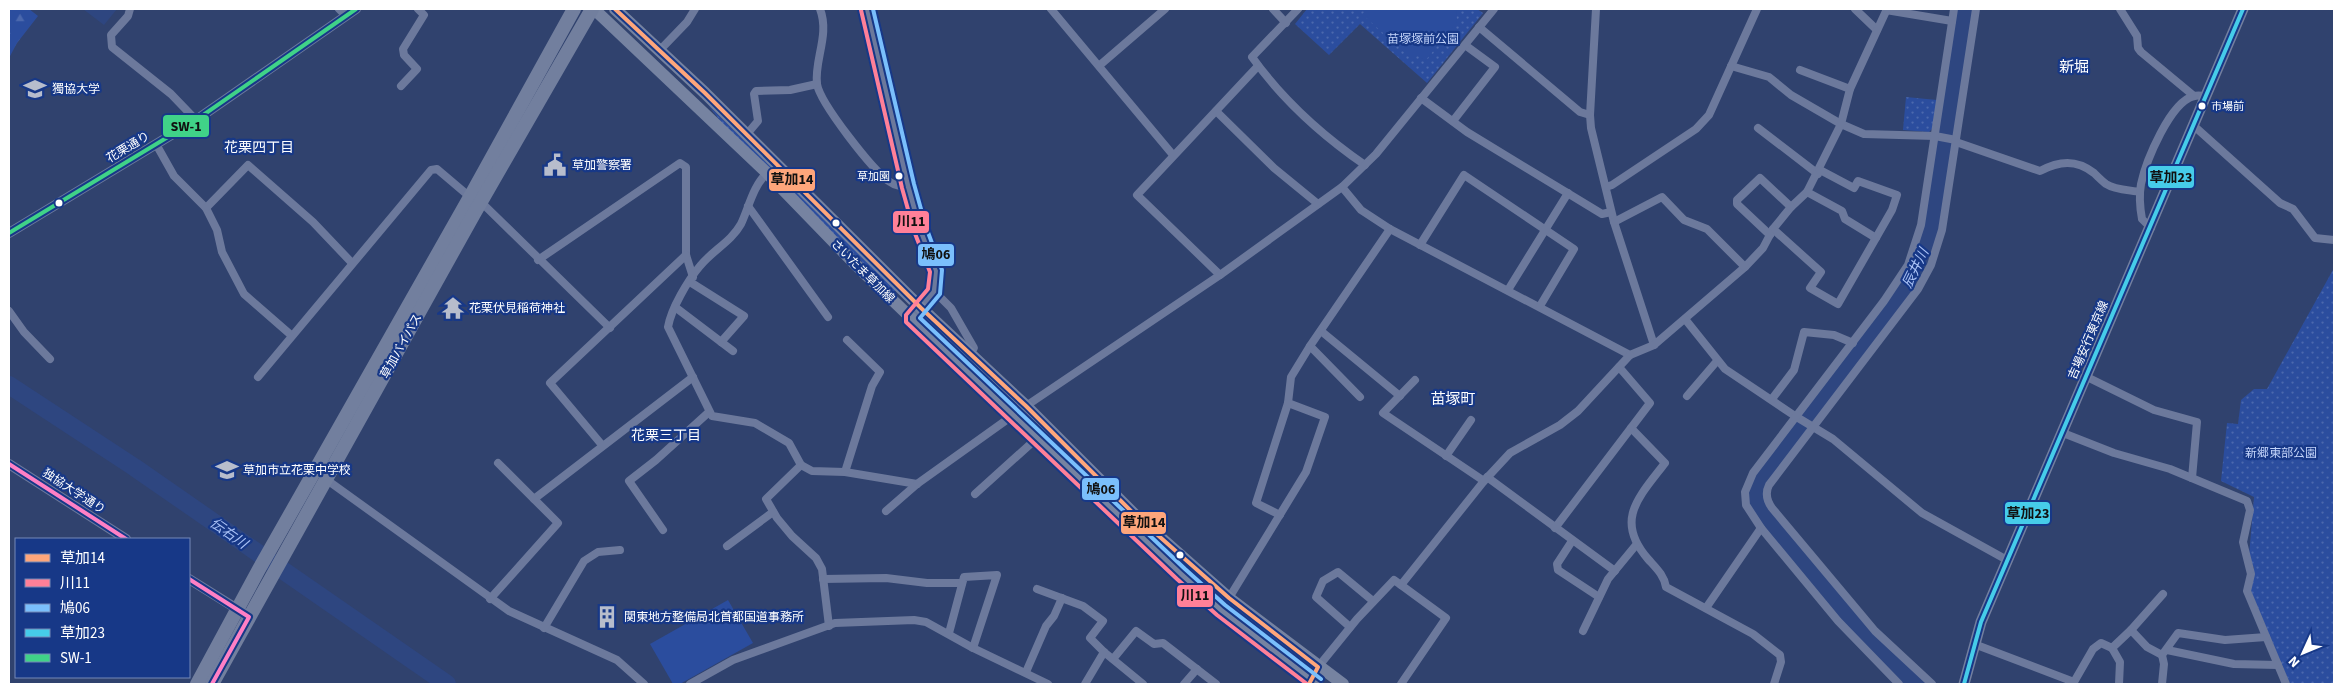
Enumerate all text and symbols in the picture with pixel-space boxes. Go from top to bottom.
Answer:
park label: 苗塚塚前公園 [1387,31,1459,48]
district label: 新堀 [2059,57,2089,78]
school or university icon: 獨協大学 [22,76,48,102]
place label: 獨協大学 [52,81,100,98]
place label: 市場前 [2211,99,2244,114]
marker: 市場前 [2197,101,2207,111]
line badge: SW-1 [162,114,210,138]
text: SW-1 [170,117,202,137]
street label: 花栗通り [103,128,153,167]
district label: 花栗四丁目 [224,138,294,158]
public building icon: 草加警察署 [542,152,568,178]
place label: 草加警察署 [572,157,632,174]
line badge: 草加23 [2147,165,2195,189]
line badge: 草加14 [768,168,816,192]
text: 草加23 [2150,168,2192,188]
place label: 草加園 [857,169,890,184]
text: 草加14 [771,170,814,190]
marker: 草加園 [894,171,904,181]
unlabelled marker [54,198,64,208]
line badge: 川11 [892,210,930,234]
text: 川11 [897,212,925,232]
unlabelled marker [831,218,841,228]
street label: さいたま草加線 [827,236,898,307]
line badge: 鳩06 [917,243,955,267]
water label: 辰井川 [1898,243,1935,292]
text: 鳩06 [922,245,950,265]
temple icon: 花栗伏見稲荷神社 [440,295,466,321]
street label: 吉場安行東京線 [2064,298,2113,382]
place label: 花栗伏見稲荷神社 [469,300,565,317]
street label: 草加バイパス [377,311,426,382]
district label: 苗塚町 [1430,389,1476,410]
district label: 花栗三丁目 [631,426,701,446]
park label: 新郷東部公園 [2245,445,2317,462]
school or university icon: 草加市立花栗中学校 [214,457,240,483]
place label: 草加市立花栗中学校 [243,462,351,479]
street label: 独協大学通り [39,465,109,518]
line badge: 鳩06 [1081,477,1120,501]
text: 鳩06 [1087,480,1115,500]
line badge: 草加23 [2004,501,2051,525]
text: 草加23 [2007,504,2049,524]
line badge: 草加14 [1120,511,1167,535]
text: 草加14 [1123,513,1166,533]
water label: 伝右川 [205,514,253,555]
legend [15,538,190,678]
text: 草加14 [60,548,105,569]
unlabelled marker [1175,550,1185,560]
text: 川11 [60,573,90,594]
line badge: 川11 [1176,584,1214,608]
text: 川11 [1181,586,1209,606]
text: 鳩06 [60,598,90,619]
building icon: 関東地方整備局北首都国道事務所 [594,604,620,630]
place label: 関東地方整備局北首都国道事務所 [624,609,804,626]
text: 草加23 [60,623,105,644]
north arrow [2278,628,2328,678]
text: SW-1 [60,648,92,669]
text: N [2284,651,2305,672]

